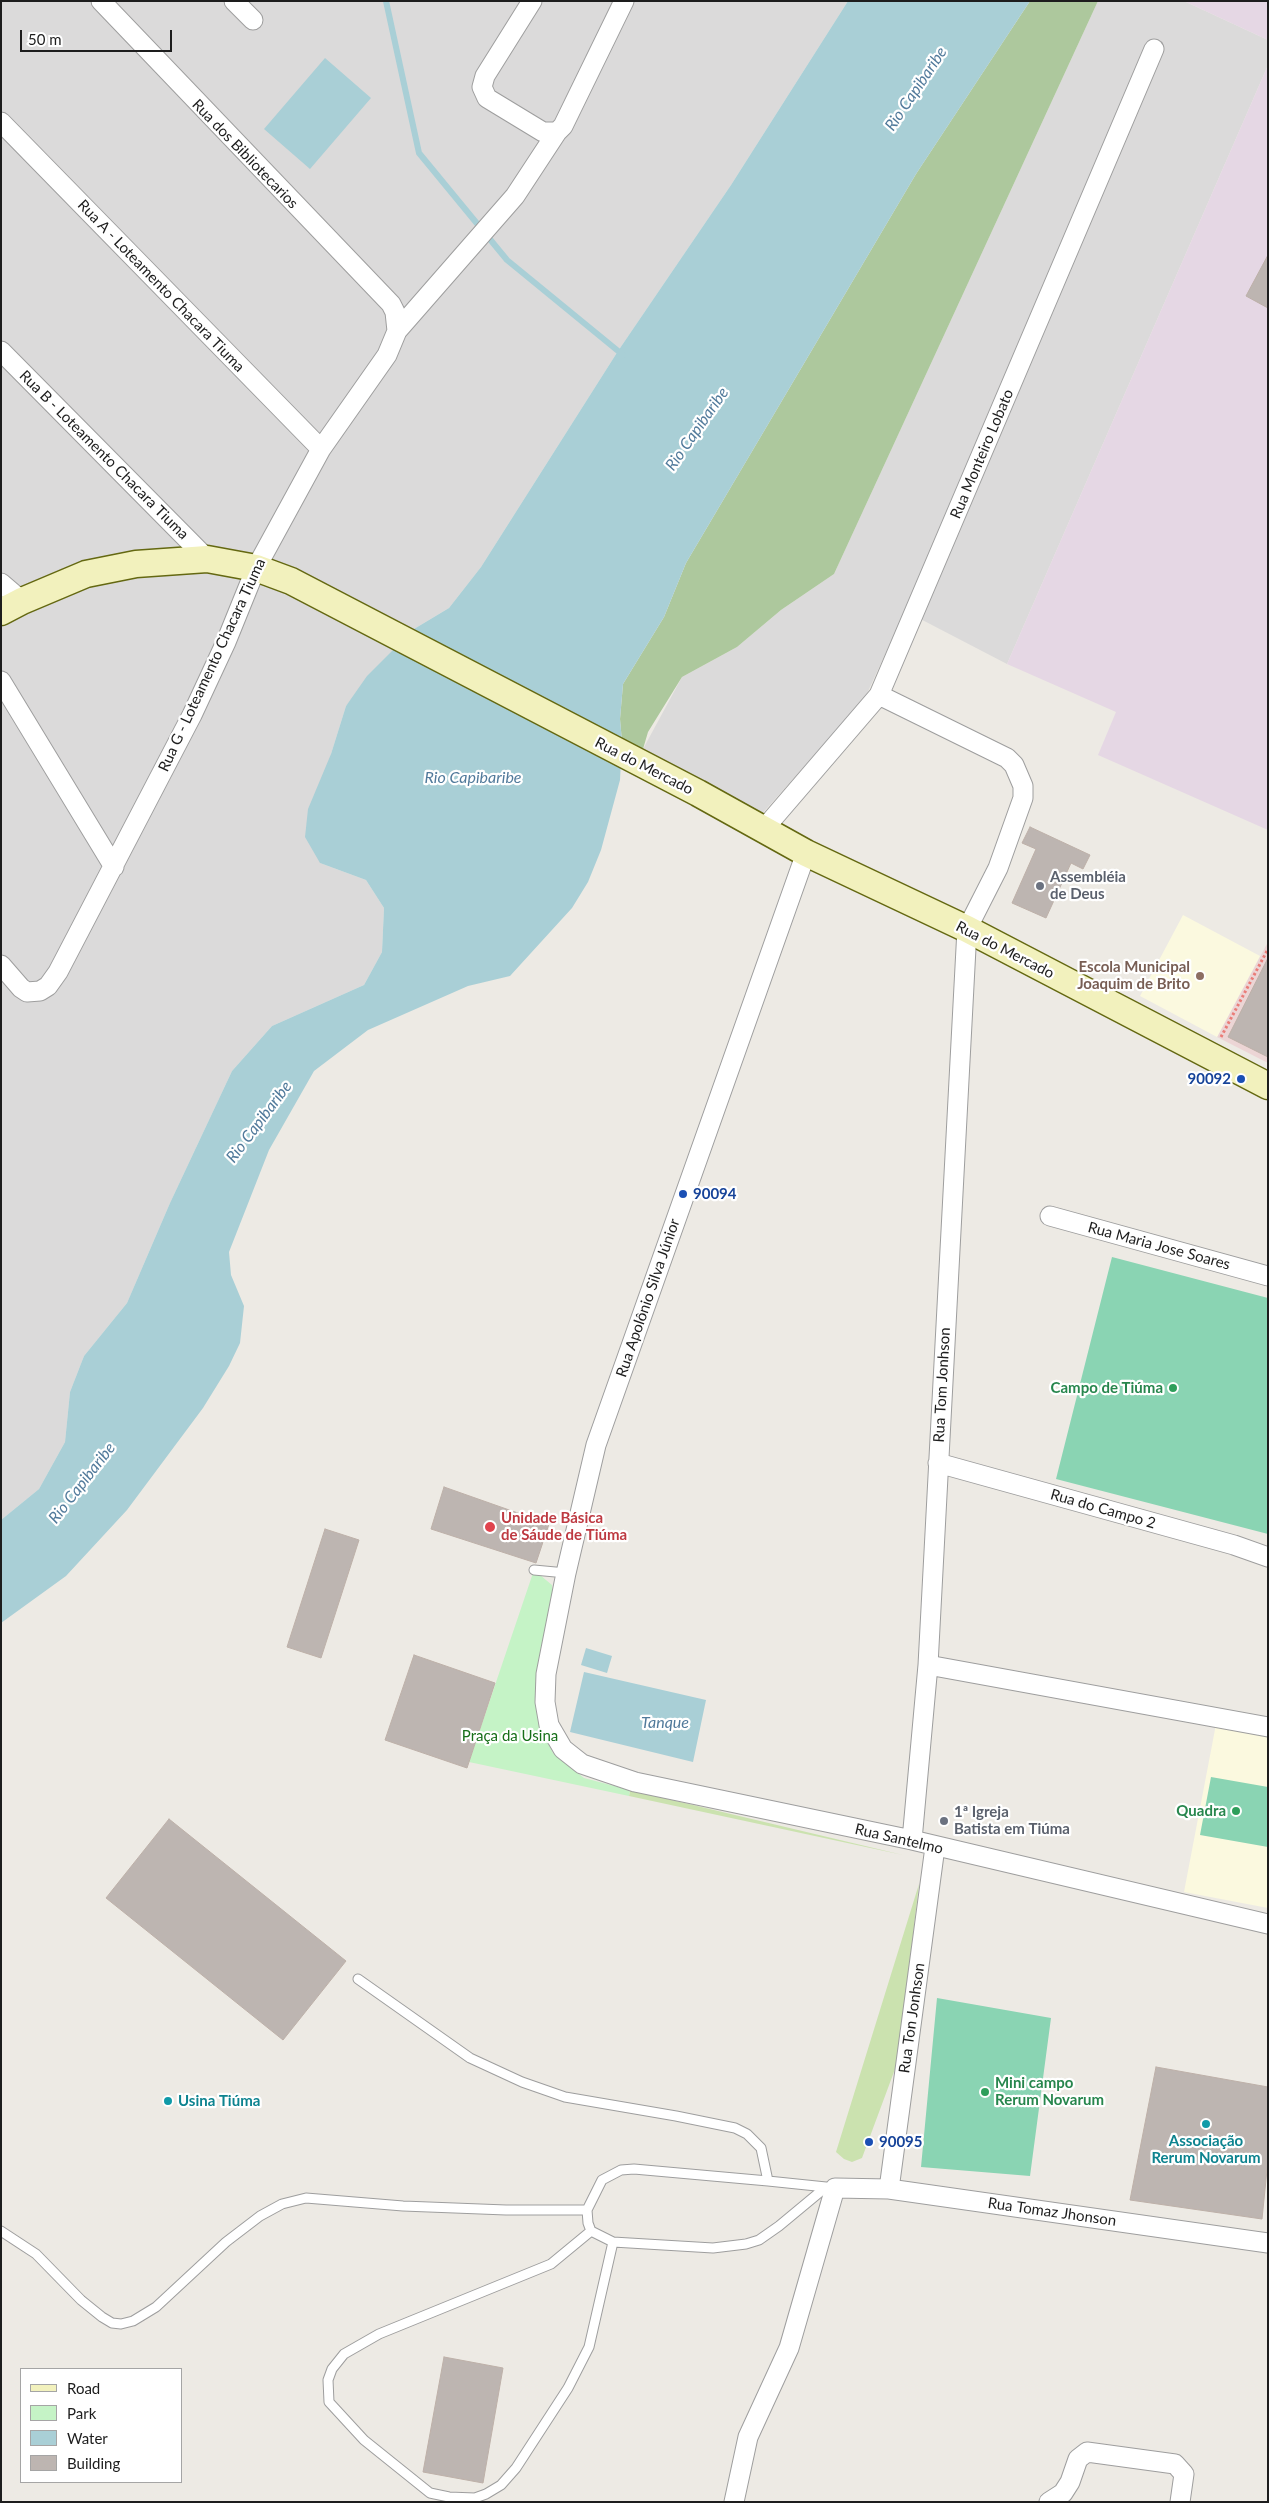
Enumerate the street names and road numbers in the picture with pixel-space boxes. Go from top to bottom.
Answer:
street label: Rua dos Bibliotecarios [188,96,302,212]
street label: Rua A - Loteamento Chacara Tiuma [74,196,248,376]
street label: Rua B - Loteamento Chacara Tiuma [16,367,192,543]
street label: Rua Monteiro Lobato [947,387,1017,521]
street label: Rua G - Loteamento Chacara Tiuma [155,556,269,774]
street label: Rua do Mercado [592,734,696,798]
street label: Rua do Mercado [953,918,1057,982]
street label: Rua Apolônio Silva Júnior [612,1216,684,1380]
street label: Rua Maria Jose Soares [1086,1218,1232,1274]
street label: Rua Tom Jonhson [930,1327,954,1443]
street label: Rua do Campo 2 [1048,1485,1158,1533]
street label: Rua Santelmo [853,1820,945,1858]
street label: Rua Ton Jonhson [895,1962,929,2074]
street label: Rua Tomaz Jhonson [987,2194,1117,2230]

